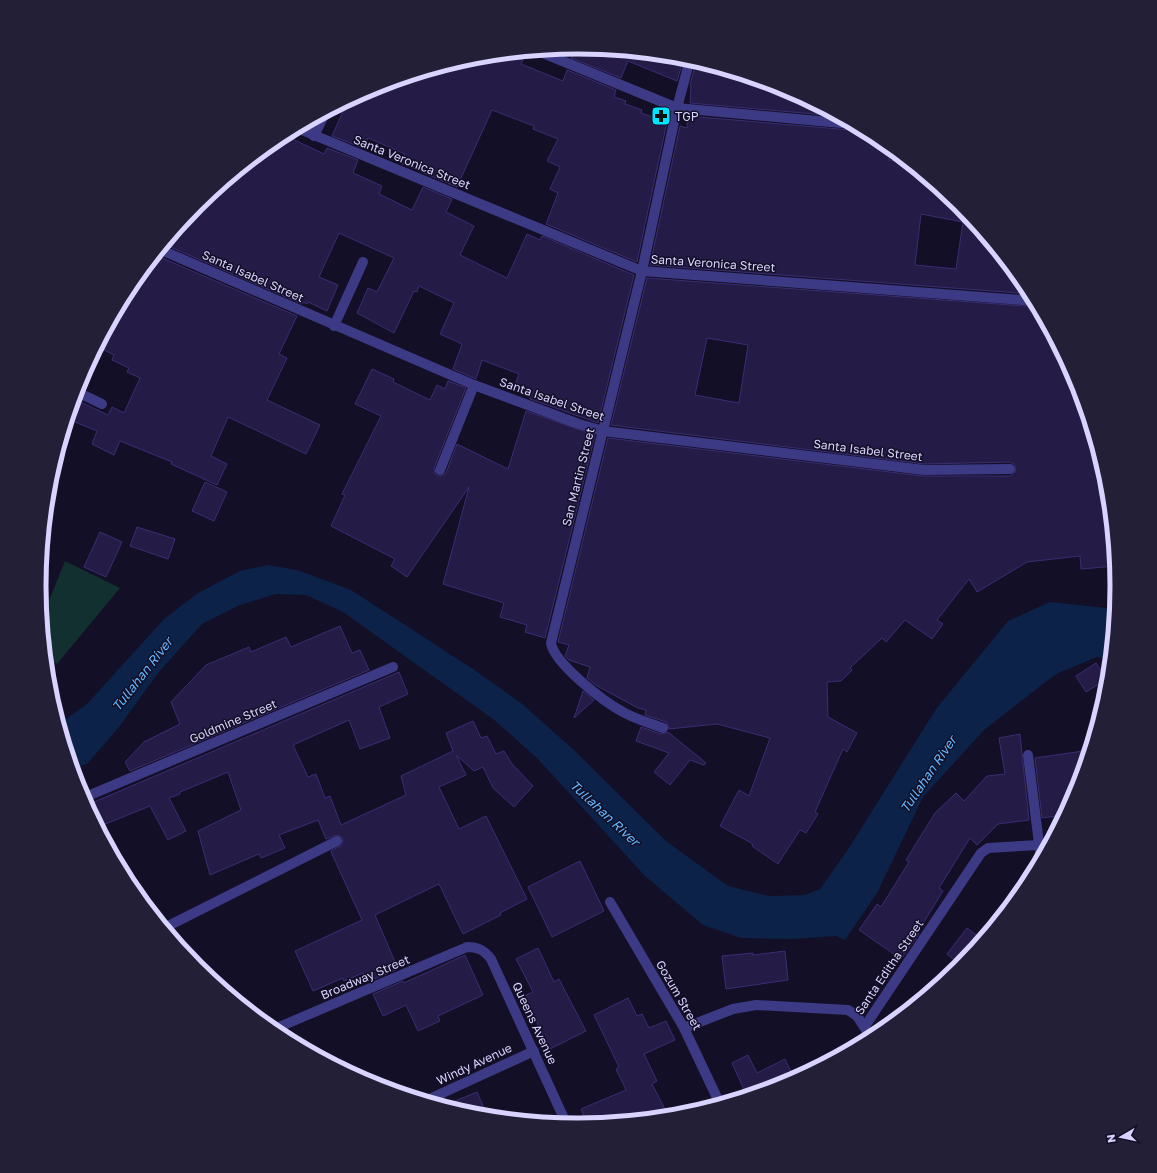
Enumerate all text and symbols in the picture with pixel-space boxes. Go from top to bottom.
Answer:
pharmacy icon: TGP [650,105,672,127]
place label: TGP [675,109,699,124]
street label: Santa Veronica Street [351,132,473,192]
street label: Santa Isabel Street [200,247,306,305]
street label: Santa Veronica Street [650,251,776,275]
street label: Santa Isabel Street [498,374,607,424]
street label: San Martin Street [559,426,598,528]
street label: Santa Isabel Street [813,436,924,464]
water label: Tullahan River [108,633,177,714]
street label: Goldmine Street [187,696,279,746]
water label: Tullahan River [896,731,961,815]
water label: Tullahan River [567,777,644,850]
street label: Santa Editha Street [852,916,927,1017]
street label: Broadway Street [318,951,412,1003]
street label: Gozum Street [653,957,705,1033]
street label: Queens Avenue [509,979,561,1067]
street label: Windy Avenue [434,1040,514,1088]
north arrow [1101,1117,1141,1157]
text: N [1104,1133,1118,1144]

